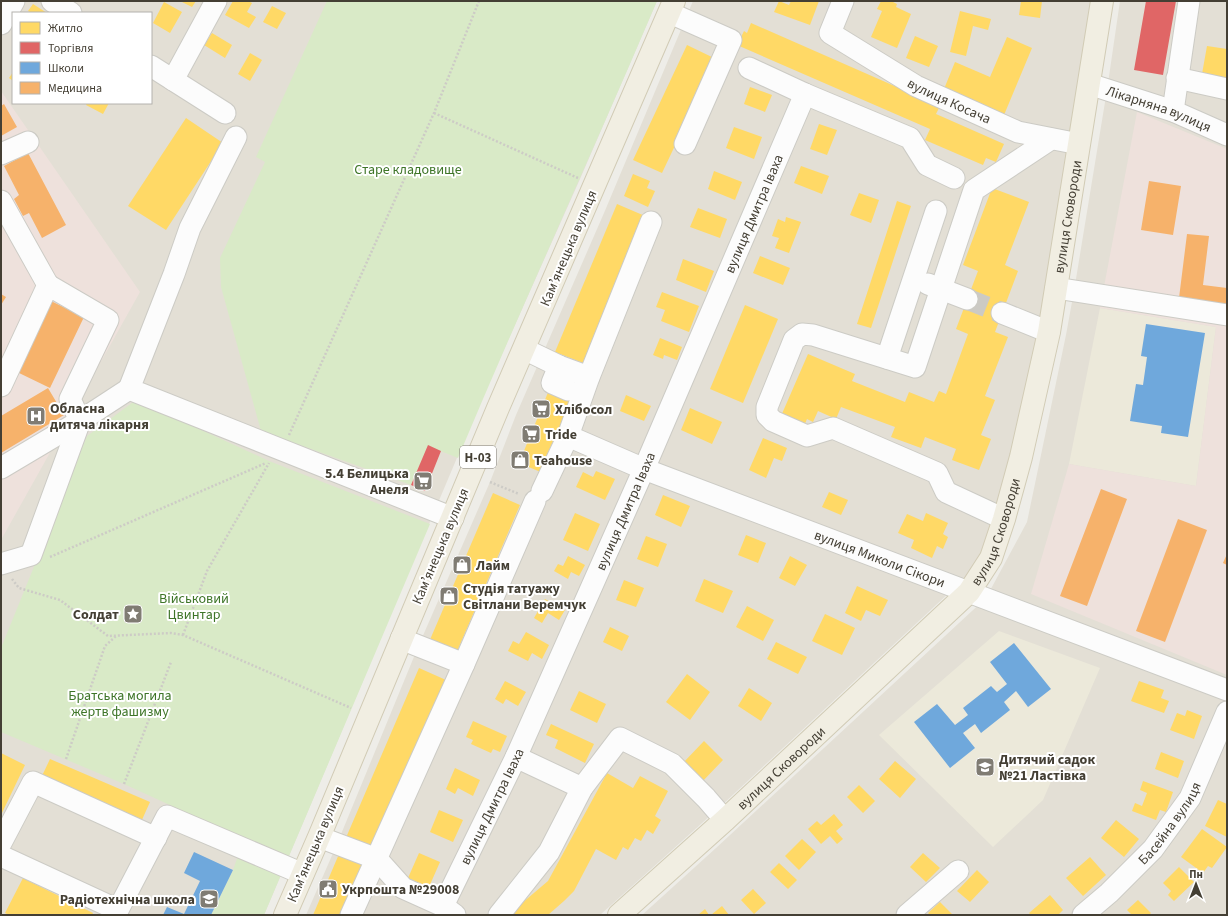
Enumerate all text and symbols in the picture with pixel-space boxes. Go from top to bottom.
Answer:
legend [12,12,152,104]
text: Житло [48,20,83,37]
text: Торгівля [48,40,93,57]
text: Школи [48,60,84,77]
street label: вулиця Косача [903,74,994,129]
text: Медицина [48,80,102,97]
street label: Лікарняна вулиця [1103,81,1214,138]
street label: вулиця Дмитра Іваха [720,151,789,277]
street label: вулиця Сковороди [1050,159,1087,275]
park label: Старе кладовище [354,160,462,180]
street label: Камʼянецька вулиця [535,187,602,310]
supermarket icon: Хлібосол [530,398,552,420]
place label: Обласна дитяча лікарня [50,399,149,435]
place label: Хлібосол [555,400,612,420]
hospital icon: Обласна дитяча лікарня [25,405,47,427]
supermarket icon: Tride [520,423,542,445]
place label: Tride [545,425,577,445]
road number: Н-03 [460,446,496,468]
shop icon: Teahouse [509,449,531,471]
street label: вулиця Дмитра Іваха [591,449,661,574]
place label: Teahouse [534,451,592,471]
place label: 5.4 Белицька Анеля [325,464,409,500]
supermarket icon: 5.4 Белицька Анеля [412,470,434,492]
street label: вулиця Сковороди [967,476,1026,590]
street label: Камʼянецька вулиця [407,485,474,608]
street label: вулиця Миколи Сікори [811,525,948,593]
shop icon: Лайм [451,554,473,576]
place label: Лайм [475,556,510,576]
place label: Студія татуажу Світлани Веремчук [463,579,586,615]
shop icon: Студія татуажу Світлани Веремчук [438,585,460,607]
park label: Військовий Цвинтар [159,589,229,625]
place icon: Солдат [122,603,144,625]
place label: Солдат [73,605,119,625]
park label: Братська могила жертв фашизму [68,686,172,722]
street label: вулиця Сковороди [733,722,830,815]
street label: вулиця Дмитра Іваха [456,745,530,868]
place label: Дитячий садок №21 Ластівка [999,750,1095,786]
school or university icon: Дитячий садок №21 Ластівка [974,756,996,778]
street label: Басейна вулиця [1134,779,1207,870]
street label: Камʼянецька вулиця [282,783,349,906]
north arrow [1176,864,1216,904]
text: Пн [1189,867,1203,882]
public building icon: Укрпошта №29008 [317,878,339,900]
place label: Укрпошта №29008 [342,880,459,900]
school or university icon: Радіотехнічна школа [198,888,220,910]
place label: Радіотехнічна школа [60,890,195,910]

